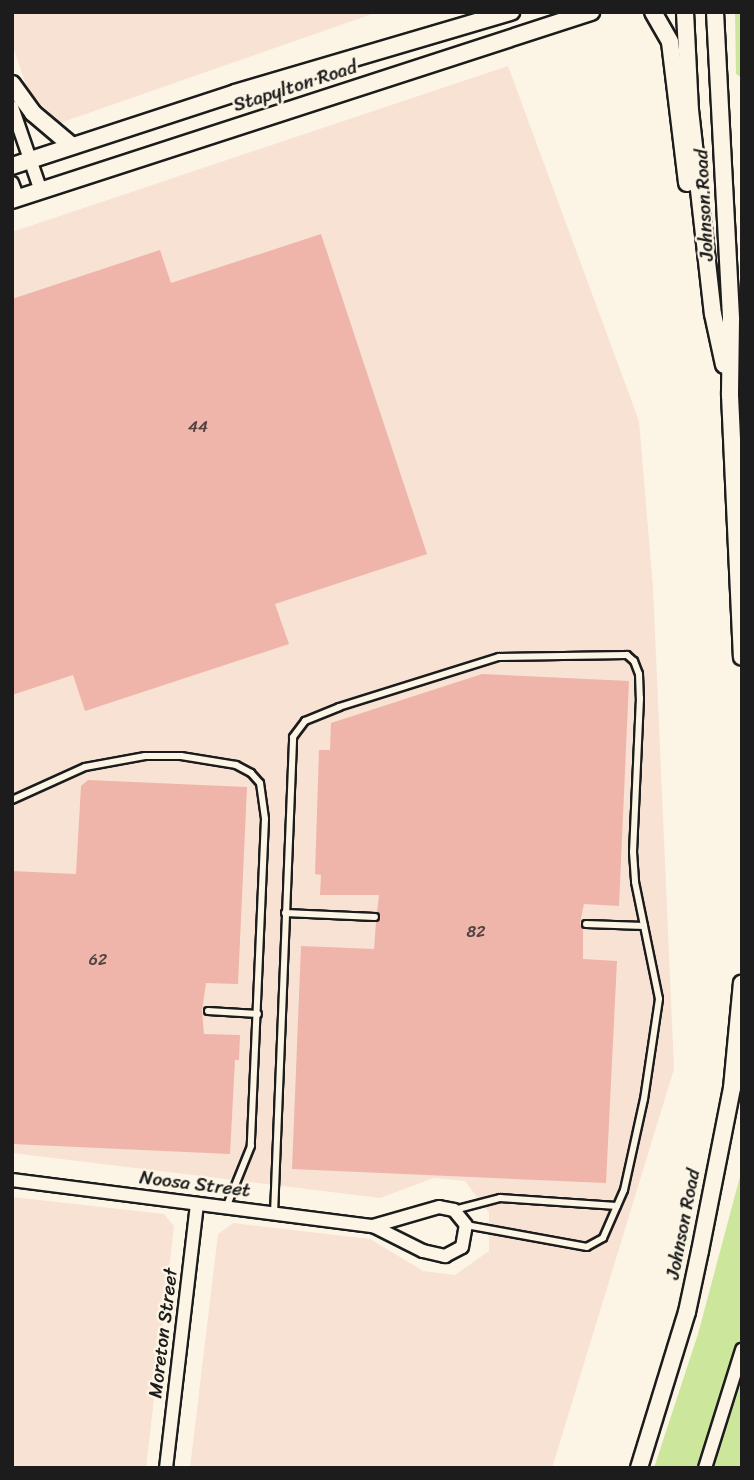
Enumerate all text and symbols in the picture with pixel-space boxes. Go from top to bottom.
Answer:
street label: Stapylton Road [230,55,360,117]
street label: Johnson Road [690,148,718,262]
house number: 44 [188,417,208,437]
house number: 82 [467,922,485,942]
house number: 62 [89,950,107,970]
street label: Noosa Street [139,1166,251,1202]
street label: Johnson Road [661,1167,705,1281]
street label: Moreton Street [144,1267,182,1399]

